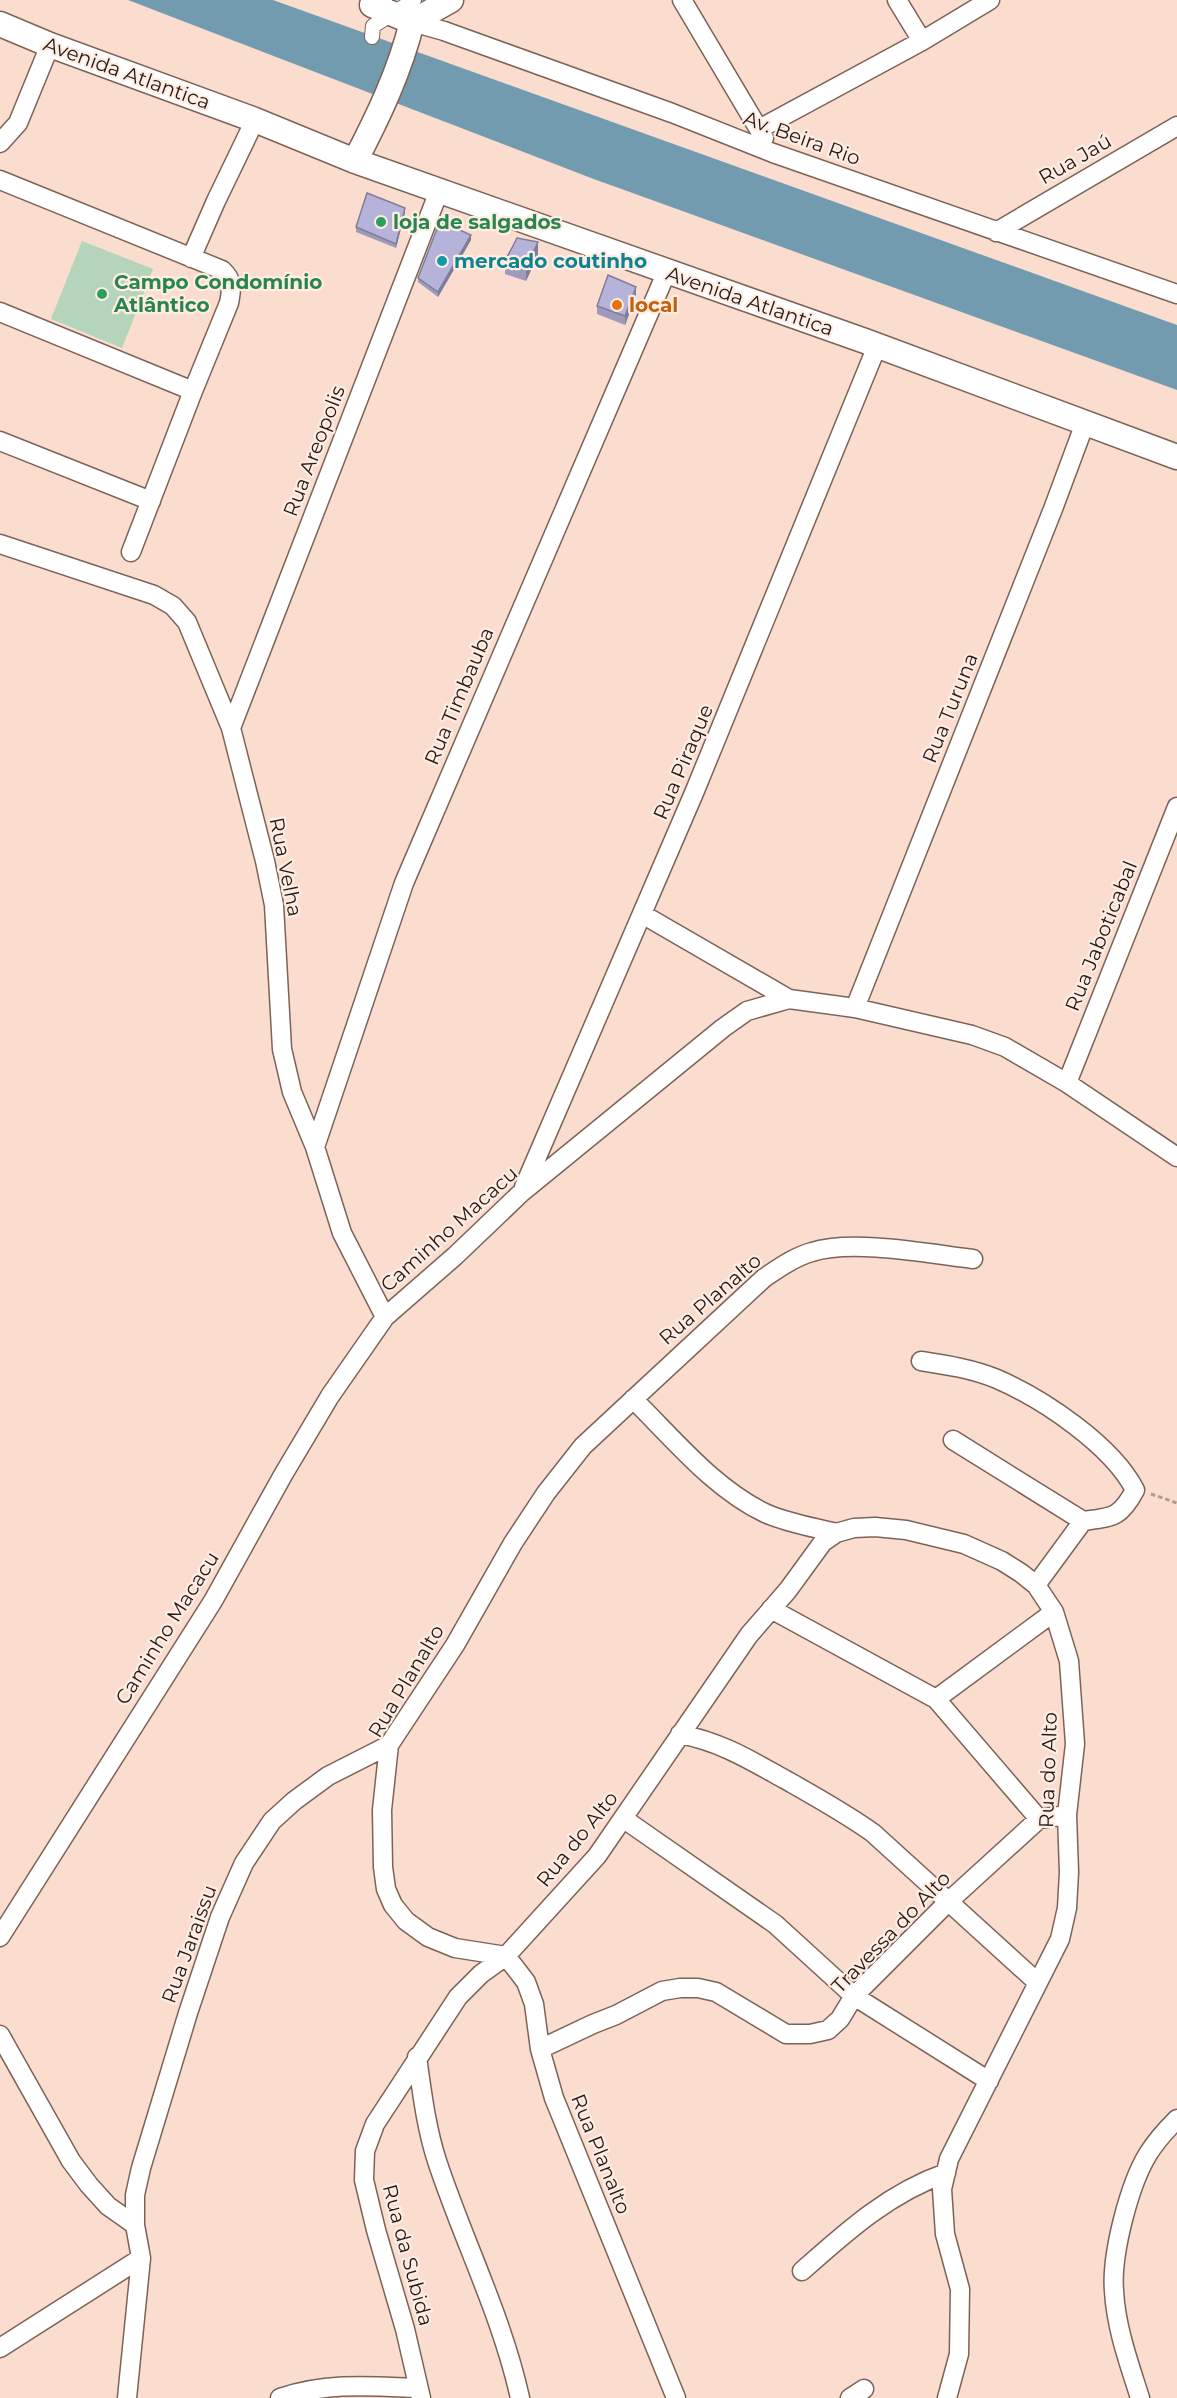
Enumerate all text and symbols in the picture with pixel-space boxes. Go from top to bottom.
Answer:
street label: Avenida Atlantica [40,32,214,114]
street label: Av. Beira Rio [740,106,864,170]
street label: Rua Jaú [1034,129,1116,189]
place label: loja de salgados [393,210,562,234]
marker: loja de salgados [374,215,388,229]
place label: mercado coutinho [454,249,647,273]
marker: mercado coutinho [435,254,449,268]
street label: Avenida Atlantica [663,261,837,341]
place label: Campo Condomínio Atlântico [113,270,322,317]
marker: Campo Condomínio Atlântico [95,287,109,301]
place label: local [629,293,678,317]
marker: local [610,298,624,312]
street label: Rua Areopolis [278,382,350,520]
street label: Rua Timbauba [419,624,499,768]
street label: Rua Turuna [917,650,983,766]
street label: Rua Piraque [648,701,718,823]
street label: Rua Velha [265,815,307,919]
street label: Rua Jaboticabal [1060,857,1142,1015]
street label: Caminho Macacu [376,1161,522,1297]
street label: Rua Planalto [654,1248,766,1350]
street label: Caminho Macacu [110,1547,224,1709]
street label: Rua Planalto [363,1620,449,1742]
street label: Rua do Alto [1034,1712,1062,1828]
street label: Rua do Alto [531,1786,623,1892]
street label: Travessa do Alto [827,1866,955,1998]
street label: Rua Jaraissu [156,1882,222,2006]
street label: Rua Planalto [566,2090,636,2218]
street label: Rua da Subida [378,2182,438,2328]

